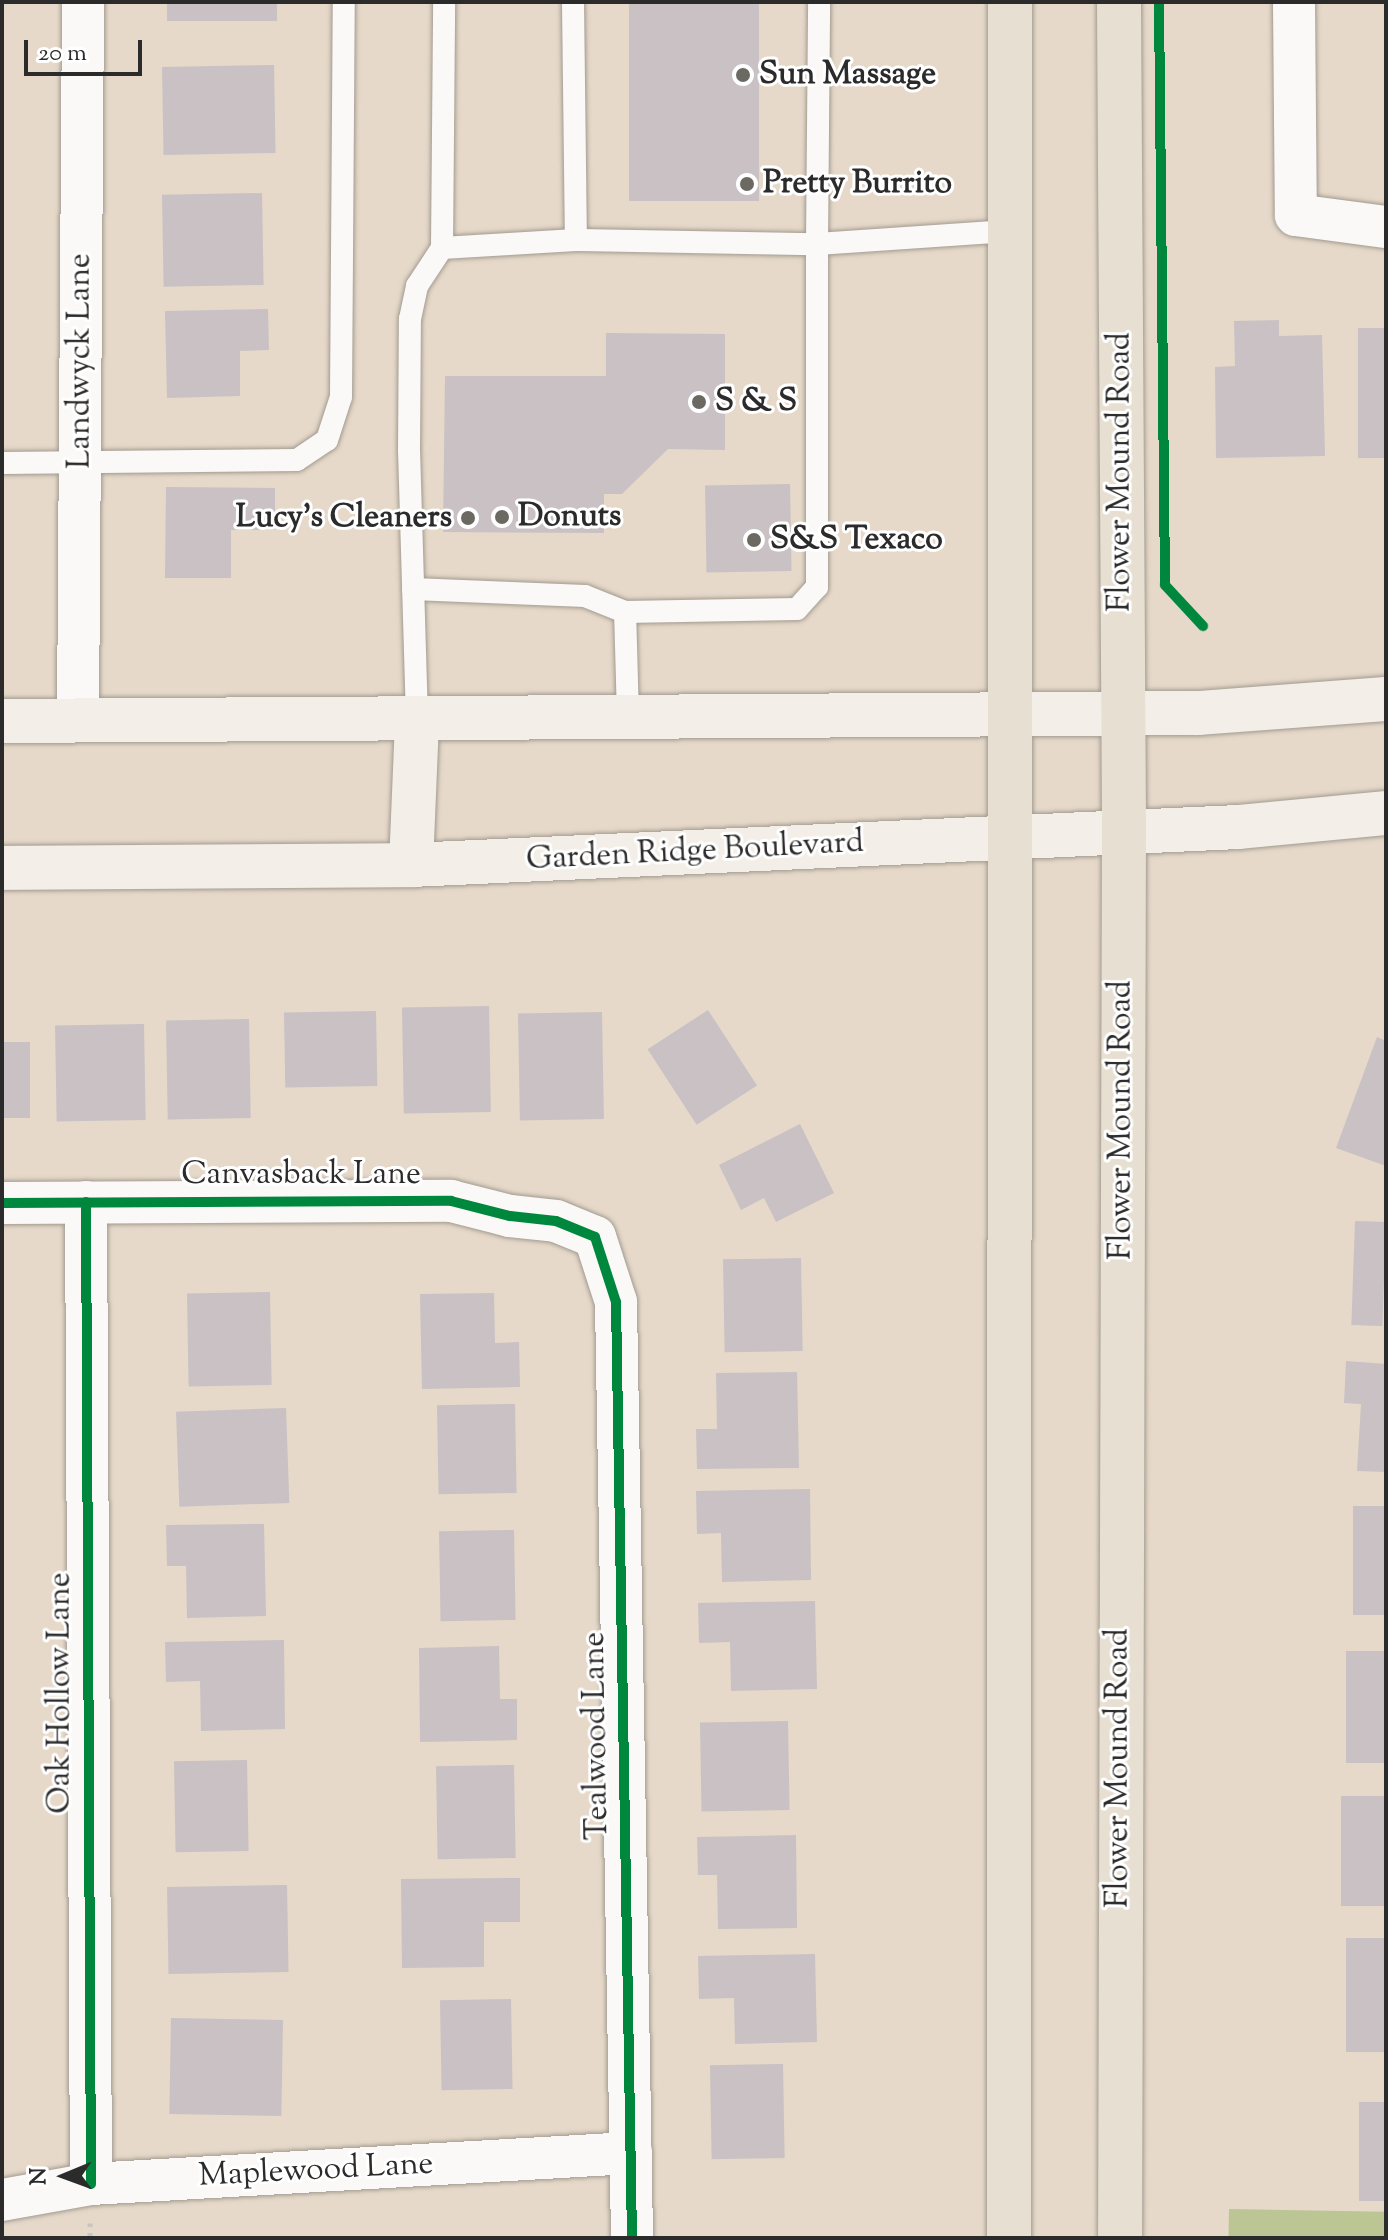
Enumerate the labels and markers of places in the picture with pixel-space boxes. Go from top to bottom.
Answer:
place label: Sun Massage [759,56,936,94]
marker: Sun Massage [734,66,752,84]
place label: Pretty Burrito [763,165,952,203]
marker: Pretty Burrito [738,175,756,193]
place label: S & S [715,383,797,421]
marker: S & S [690,393,708,411]
place label: Donuts [518,498,621,536]
place label: Lucy's Cleaners [236,499,452,537]
marker: Donuts [493,508,511,526]
marker: Lucy's Cleaners [459,509,477,527]
place label: S&S Texaco [770,521,943,559]
marker: S&S Texaco [745,531,763,549]

